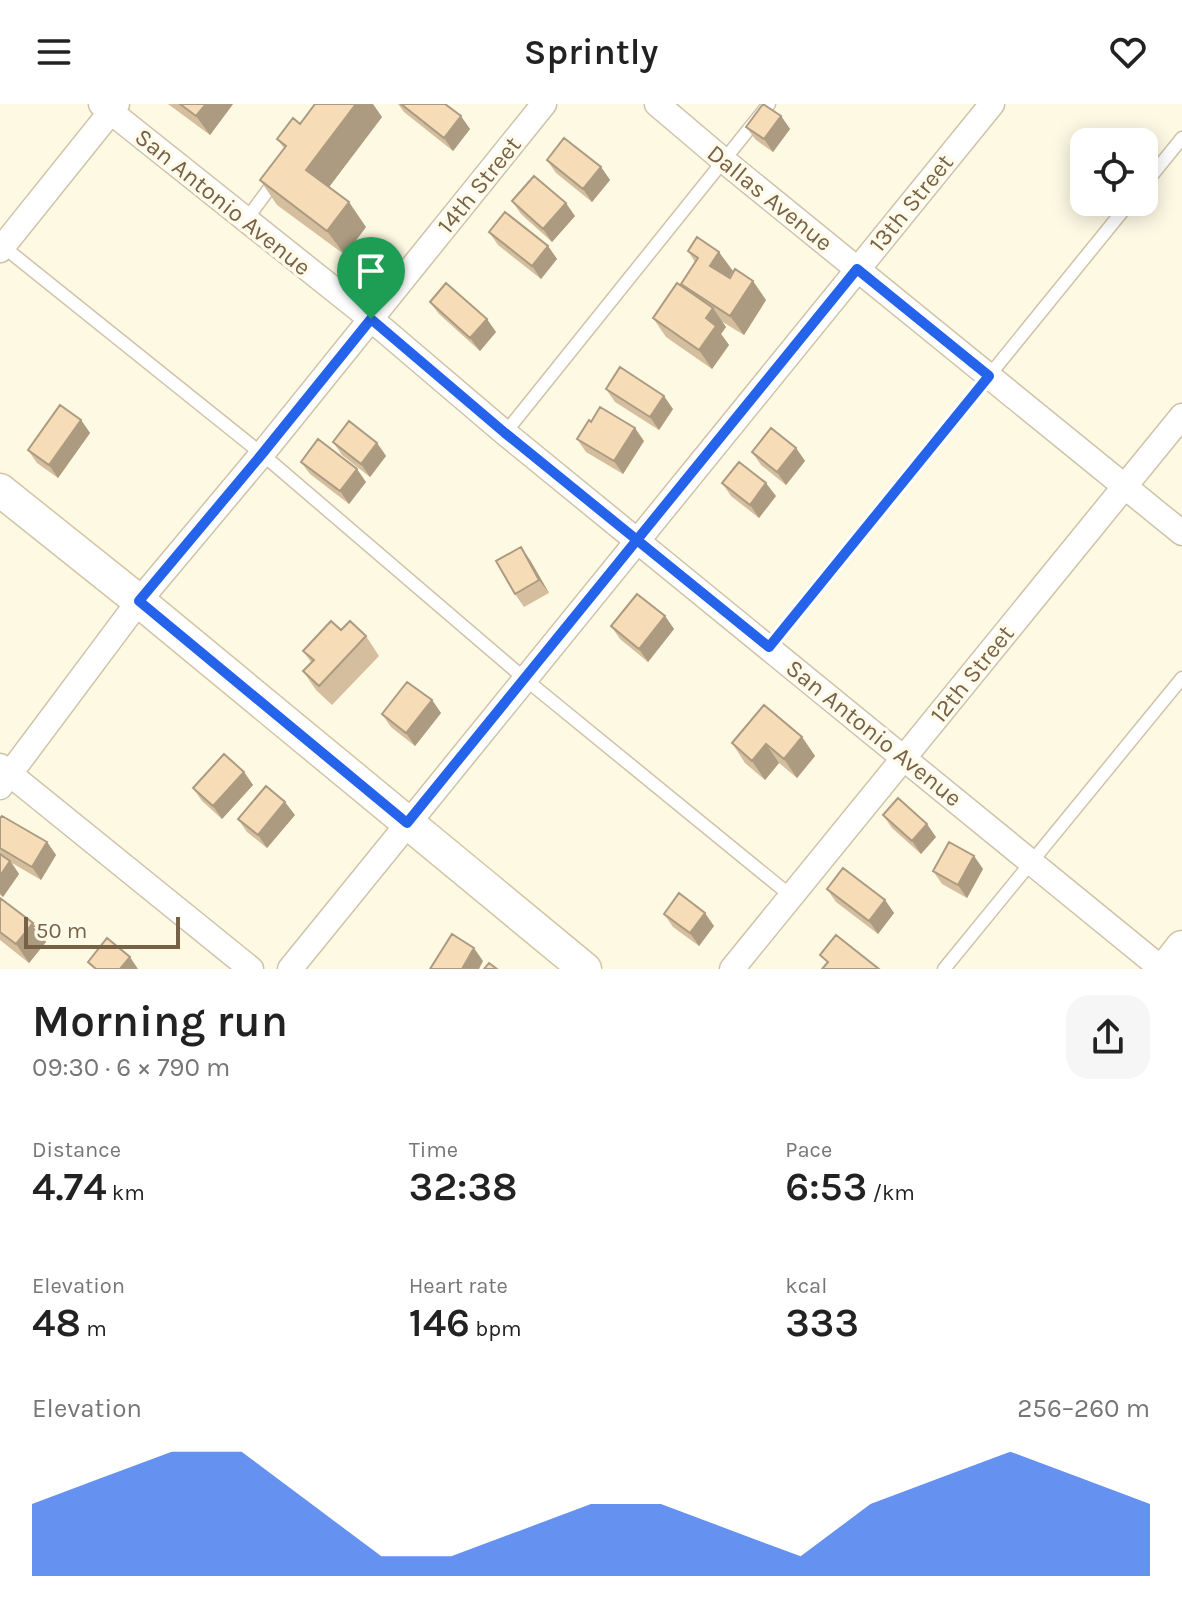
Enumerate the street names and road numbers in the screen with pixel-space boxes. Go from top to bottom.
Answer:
street label: San Antonio Avenue [130,123,316,281]
street label: 14th Street [431,131,527,239]
street label: Dallas Avenue [702,139,838,257]
street label: 13th Street [863,149,959,257]
street label: 12th Street [924,620,1020,728]
street label: San Antonio Avenue [781,654,967,812]

